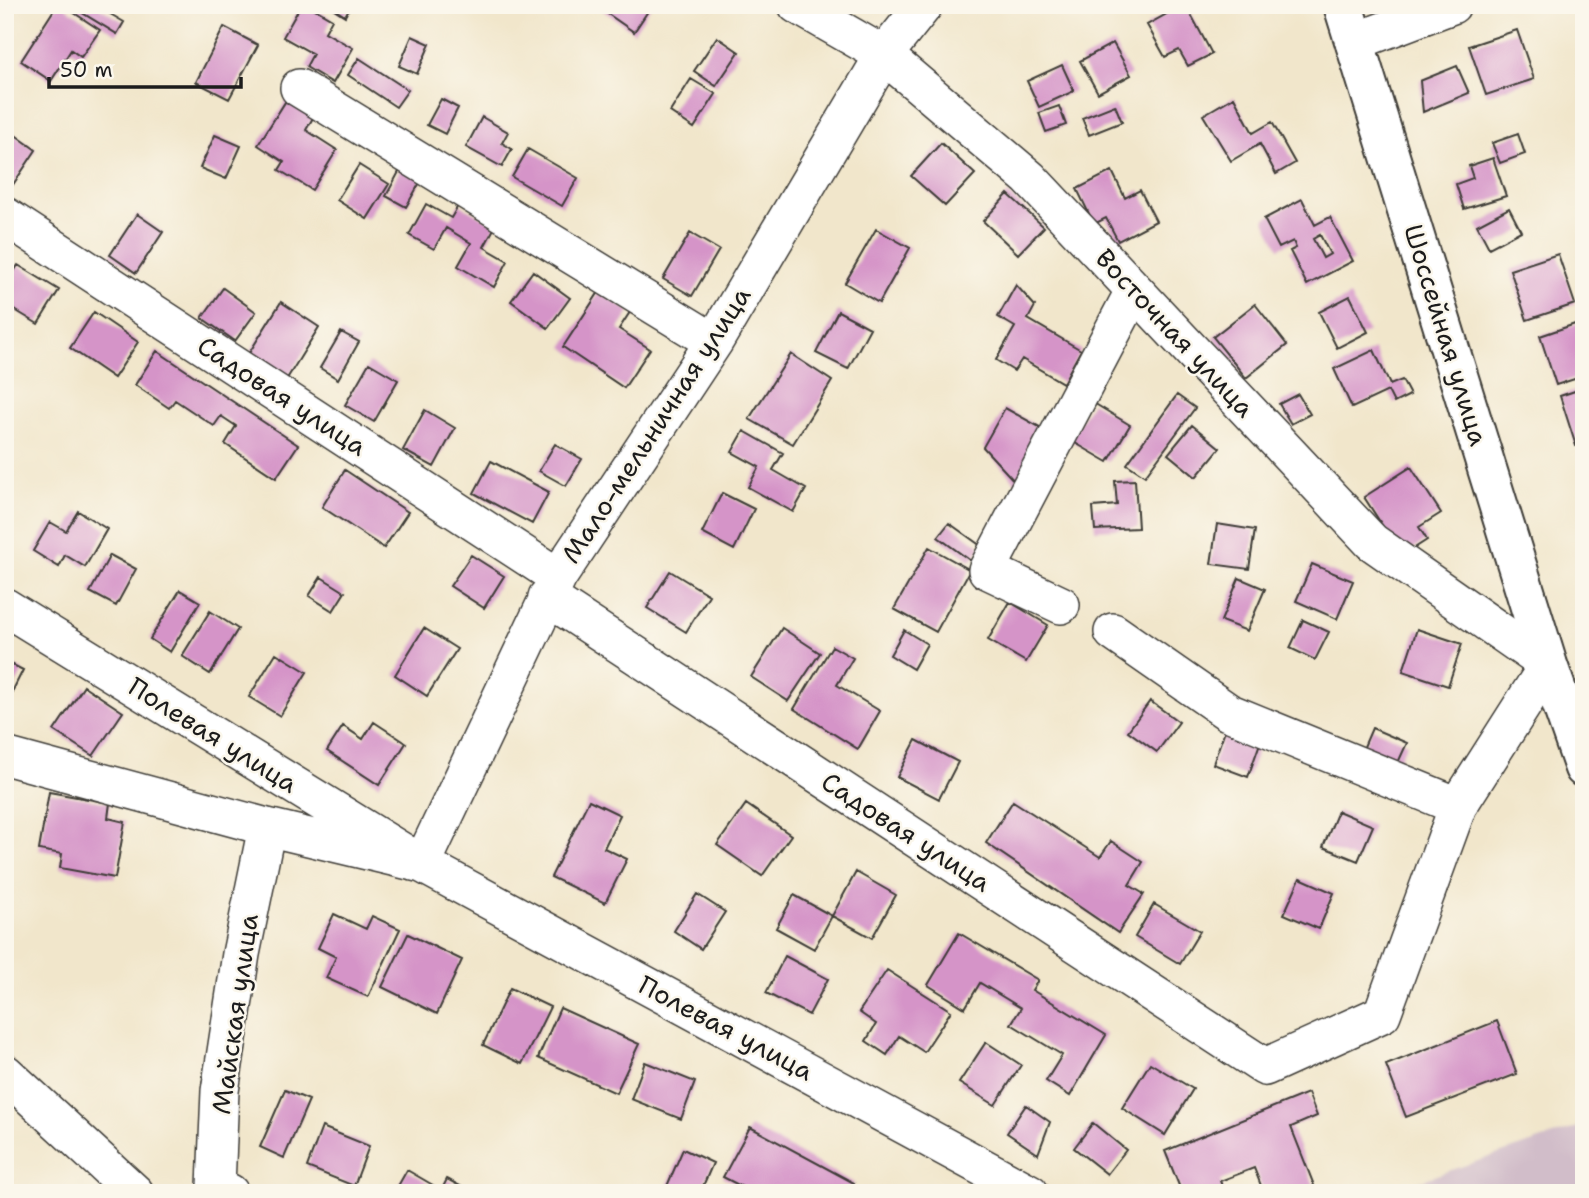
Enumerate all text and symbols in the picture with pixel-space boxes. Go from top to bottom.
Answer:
scale bar [49,46,242,90]
text: 50 m [60,56,113,84]
street label: Шоссейная улица [1396,220,1497,450]
street label: Восточная улица [1088,241,1263,424]
street label: Мало-мельничная улица [553,280,758,570]
street label: Садовая улица [191,328,374,463]
street label: Полевая улица [122,669,304,801]
street label: Садовая улица [815,764,998,899]
street label: Майская улица [203,911,266,1116]
street label: Полевая улица [633,967,820,1088]

